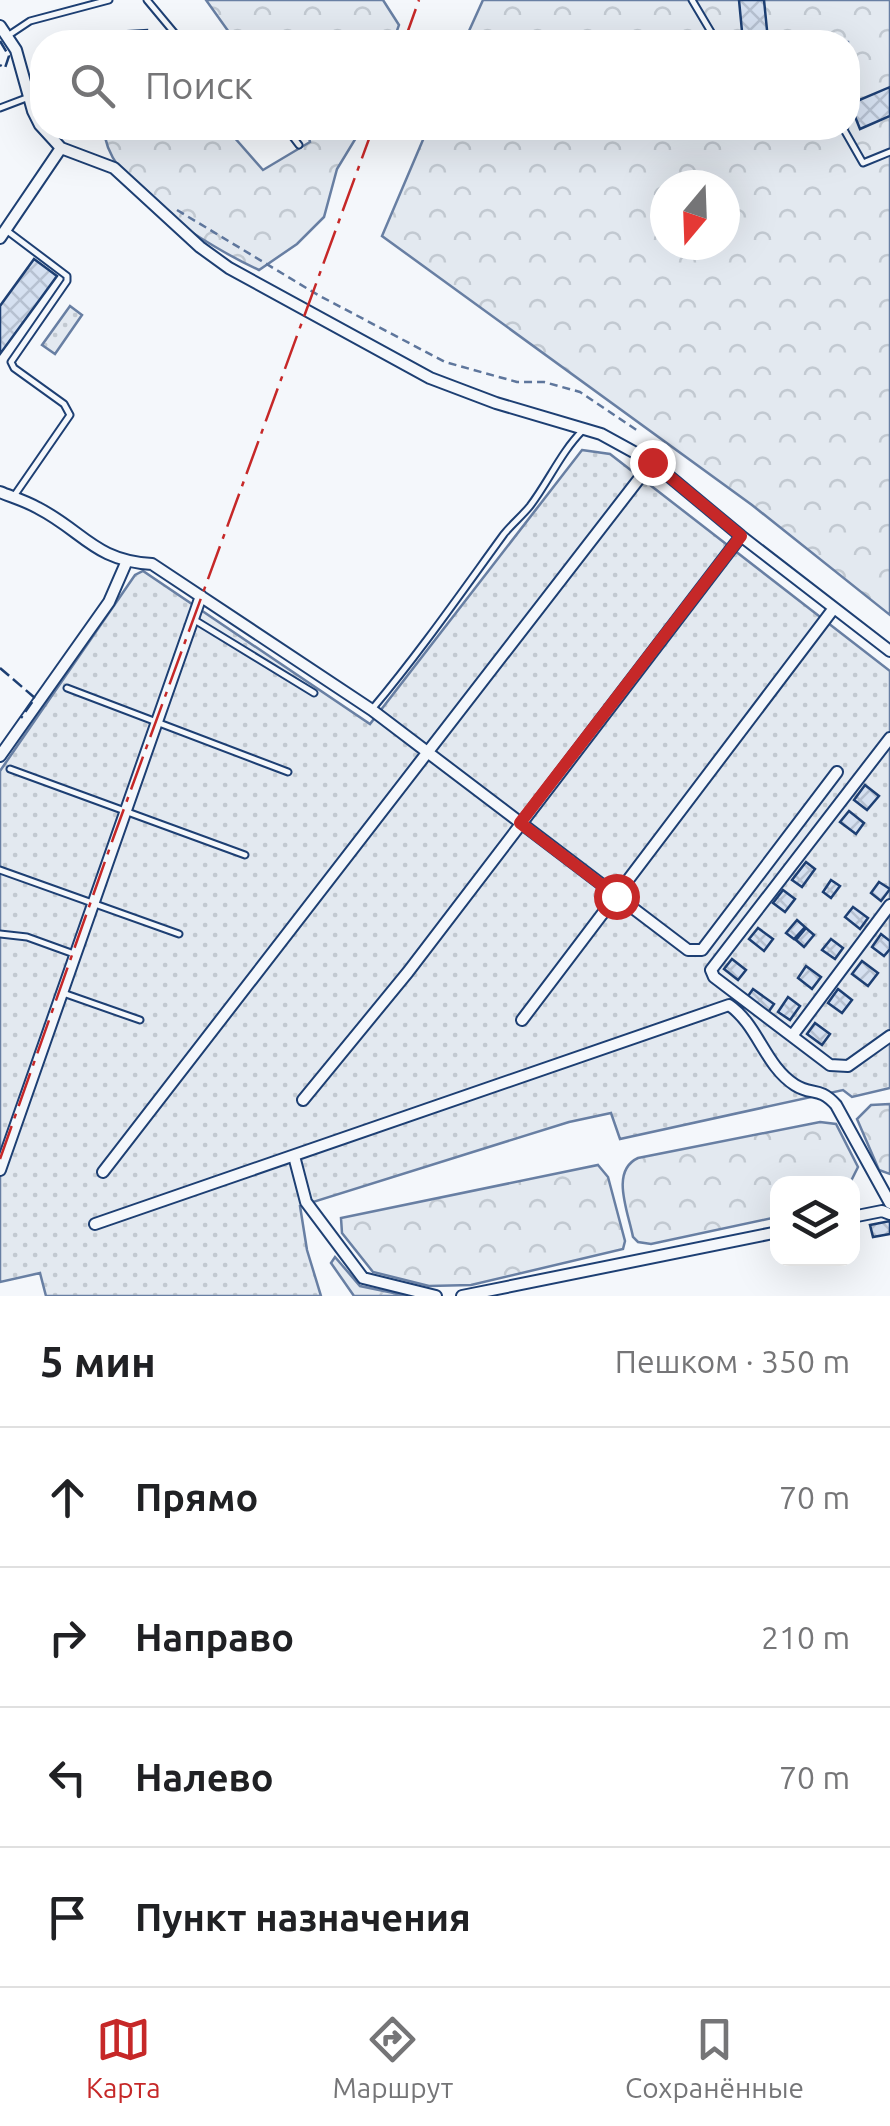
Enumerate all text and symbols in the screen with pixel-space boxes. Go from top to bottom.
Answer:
search box [30,30,860,140]
icon: search [65,58,120,113]
text: Поиск [145,64,253,106]
north arrow [650,170,740,260]
route end [630,440,676,486]
route start [594,874,640,920]
map controls [770,1176,860,1266]
button: layers [770,1176,860,1266]
text: 5 мин [40,1338,156,1385]
text: Пешком · 350 m [615,1343,850,1379]
icon: ahead [40,1470,95,1525]
text: Прямо [135,1476,258,1518]
text: 70 m [779,1479,850,1515]
icon: right [40,1610,95,1665]
text: Направо [135,1616,294,1658]
text: 210 m [761,1619,850,1655]
icon: left [40,1750,95,1805]
text: Налево [135,1756,274,1798]
text: 70 m [779,1759,850,1795]
icon: arrive [40,1890,95,1945]
text: Пункт назначения [135,1896,471,1938]
tab: Карта [86,2012,161,2103]
tab: Маршрут [332,2012,453,2103]
tab: Сохранённые [625,2012,804,2103]

